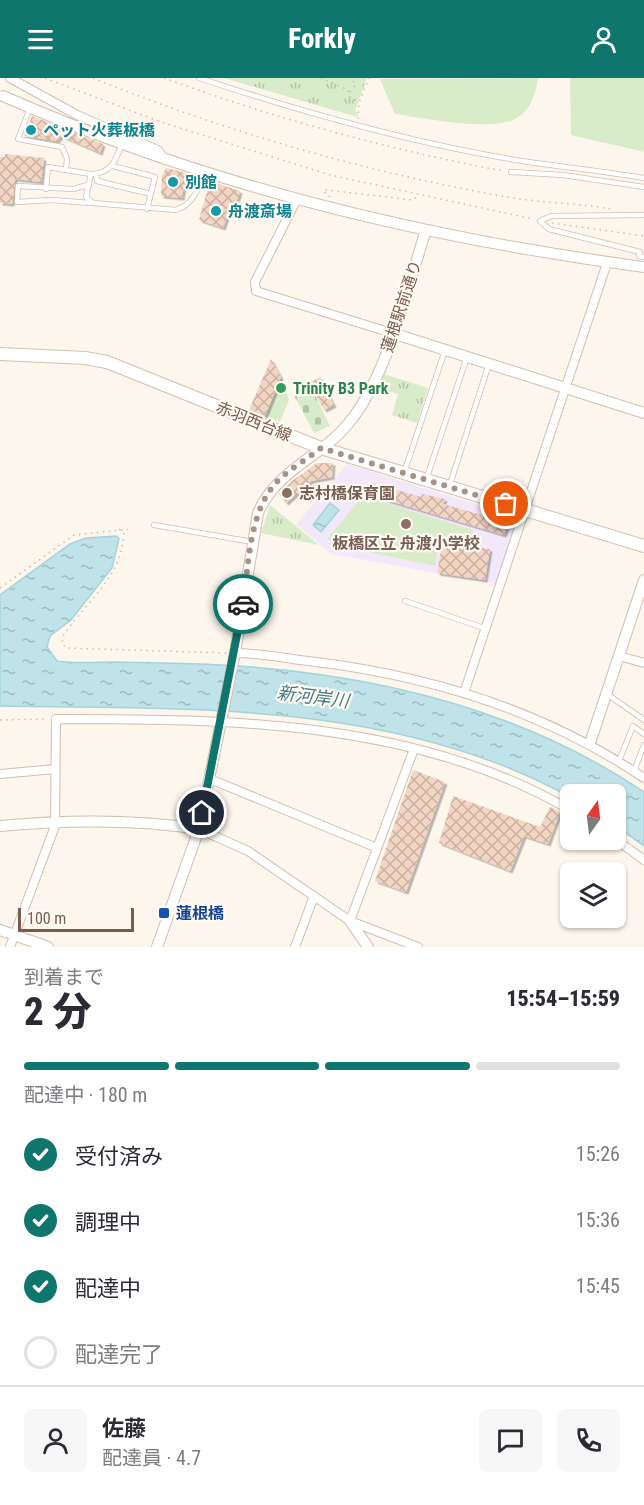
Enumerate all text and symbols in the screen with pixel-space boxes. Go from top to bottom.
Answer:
icon: menu [24,23,57,56]
text: Forkly [288,23,356,55]
icon: person [587,23,620,56]
place label: ペット火葬板橋 [43,121,155,140]
marker: ペット火葬板橋 [24,123,38,137]
place label: 別館 [185,173,217,192]
marker: 別館 [166,175,180,189]
place label: 舟渡斎場 [228,202,292,221]
marker: 舟渡斎場 [209,204,223,218]
street label: 蓮根駅前通り [378,258,425,355]
place label: Trinity B3 Park [293,379,389,398]
marker: Trinity B3 Park [274,381,288,395]
street label: 赤羽西台線 [213,398,294,445]
pin [480,478,531,529]
place label: 志村橋保育園 [299,484,395,503]
marker: 志村橋保育園 [280,486,294,500]
icon: bag [489,487,522,520]
marker: 板橋区立 舟渡小学校 [399,517,413,531]
place label: 板橋区立 舟渡小学校 [332,534,480,553]
courier [213,574,273,634]
icon: car [227,588,260,621]
water label: 新河岸川 [276,682,352,712]
north arrow [560,784,626,850]
map controls [560,784,626,928]
pin [176,787,227,838]
icon: home [185,796,218,829]
button: layers [560,862,626,928]
place label: 蓮根橋 [176,904,224,923]
scale bar [18,905,134,932]
marker: 蓮根橋 [157,906,171,920]
text: 100 m [27,909,66,928]
text: 到着まで [24,965,104,989]
text: 15:54–15:59 [506,986,620,1011]
text: 2 分 [24,989,92,1035]
text: 配達中 · 180 m [24,1083,147,1107]
icon: check [24,1138,57,1171]
text: 15:26 [576,1142,620,1166]
text: 受付済み [75,1144,163,1169]
icon: check [24,1204,57,1237]
text: 15:36 [576,1208,620,1232]
text: 調理中 [75,1210,141,1235]
icon: check [24,1270,57,1303]
text: 15:45 [576,1274,620,1298]
text: 配達中 [75,1276,141,1301]
text: 配達完了 [75,1342,163,1367]
button: person [24,1409,87,1472]
button: chat [479,1409,542,1472]
button: phone [557,1409,620,1472]
text: 佐藤 [102,1416,146,1441]
text: 配達員 · 4.7 [102,1446,201,1470]

